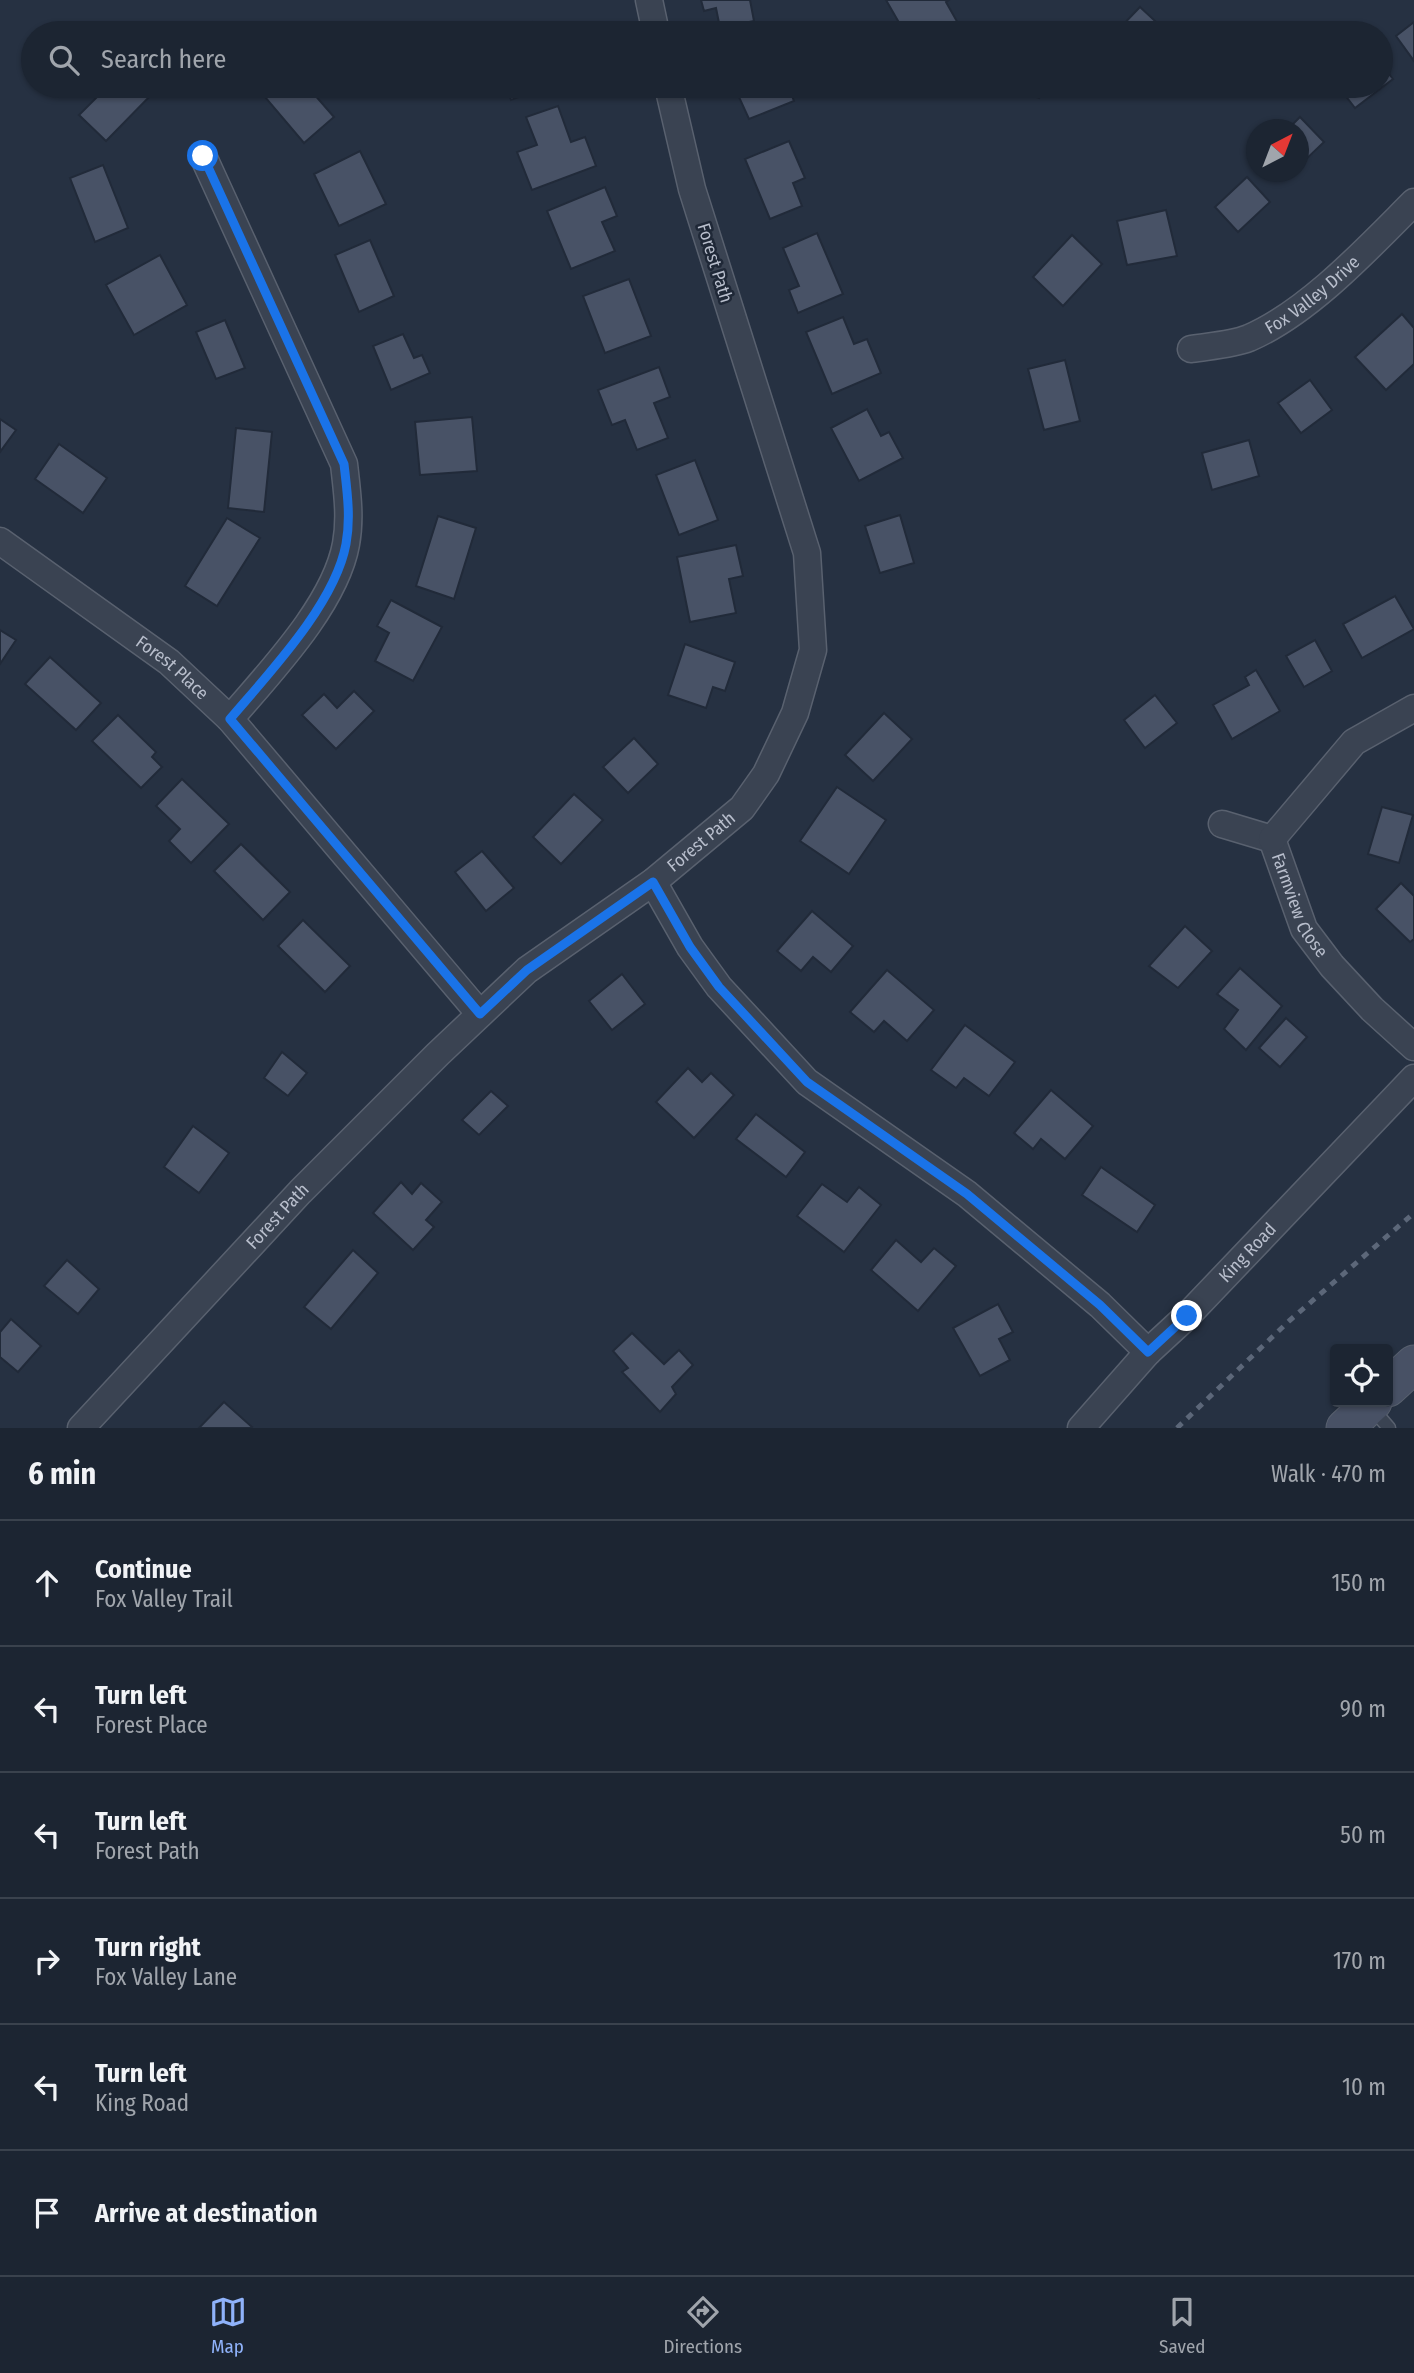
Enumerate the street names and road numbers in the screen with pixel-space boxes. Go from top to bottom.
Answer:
street label: Forest Path [693,221,737,305]
street label: Fox Valley Drive [1261,251,1364,339]
street label: Forest Place [132,631,213,704]
street label: Forest Path [663,807,740,876]
street label: Farmview Close [1267,850,1333,962]
street label: Forest Path [242,1179,313,1254]
street label: King Road [1214,1218,1281,1287]

